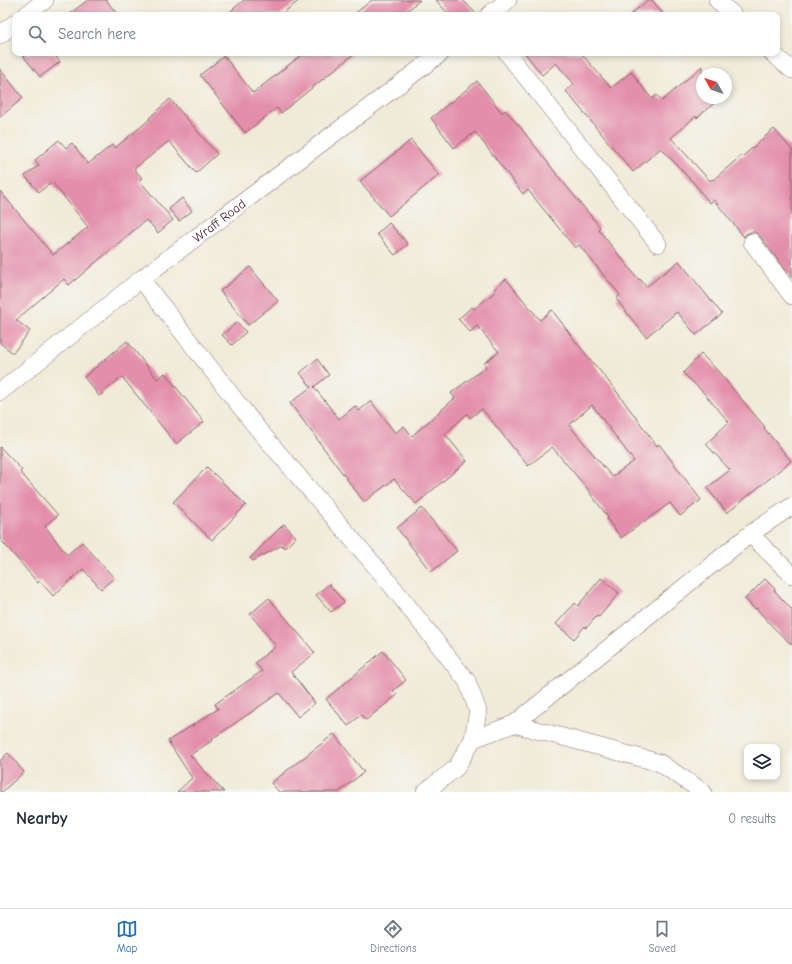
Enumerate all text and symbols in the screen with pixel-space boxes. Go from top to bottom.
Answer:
search box [12,12,780,56]
icon: search [26,23,48,45]
text: Search here [58,25,136,43]
north arrow [696,68,732,104]
street label: Wraff Road [189,196,248,245]
map controls [744,744,780,780]
button: layers [744,744,780,780]
text: Nearby [16,809,67,828]
text: 0 results [728,811,776,826]
tab: Map [116,918,138,955]
tab: Directions [370,918,417,955]
tab: Saved [649,918,676,955]

